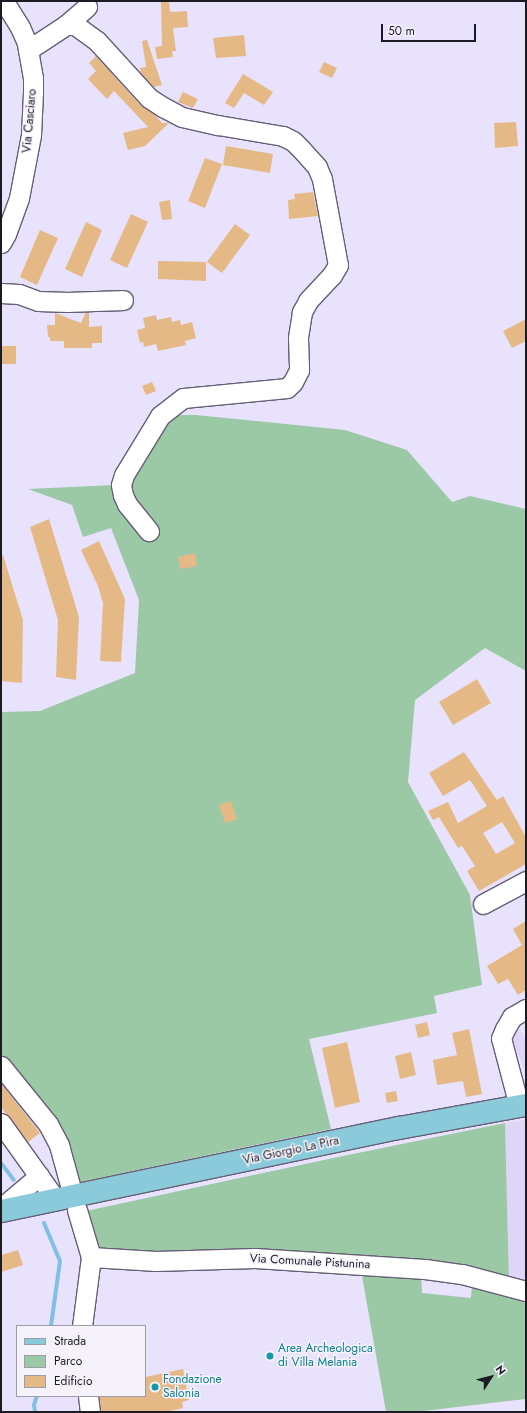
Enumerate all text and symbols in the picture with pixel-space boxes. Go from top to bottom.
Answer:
scale bar [383,16,478,42]
text: 50 m [388,22,415,40]
street label: Via Casciaro [20,88,40,154]
street label: Via Giorgio La Pira [242,1134,340,1168]
street label: Via Comunale Pistunina [249,1252,371,1272]
legend [16,1325,146,1397]
text: Strada [54,1332,86,1350]
place label: Area Archeologica di Villa Melania [278,1342,373,1370]
marker: Area Archeologica di Villa Melania [265,1351,275,1361]
text: Parco [54,1352,82,1370]
north arrow [471,1357,511,1397]
text: N [492,1362,510,1378]
text: Edificio [54,1372,93,1390]
place label: Fondazione Salonia [163,1373,222,1401]
marker: Fondazione Salonia [150,1382,160,1392]

